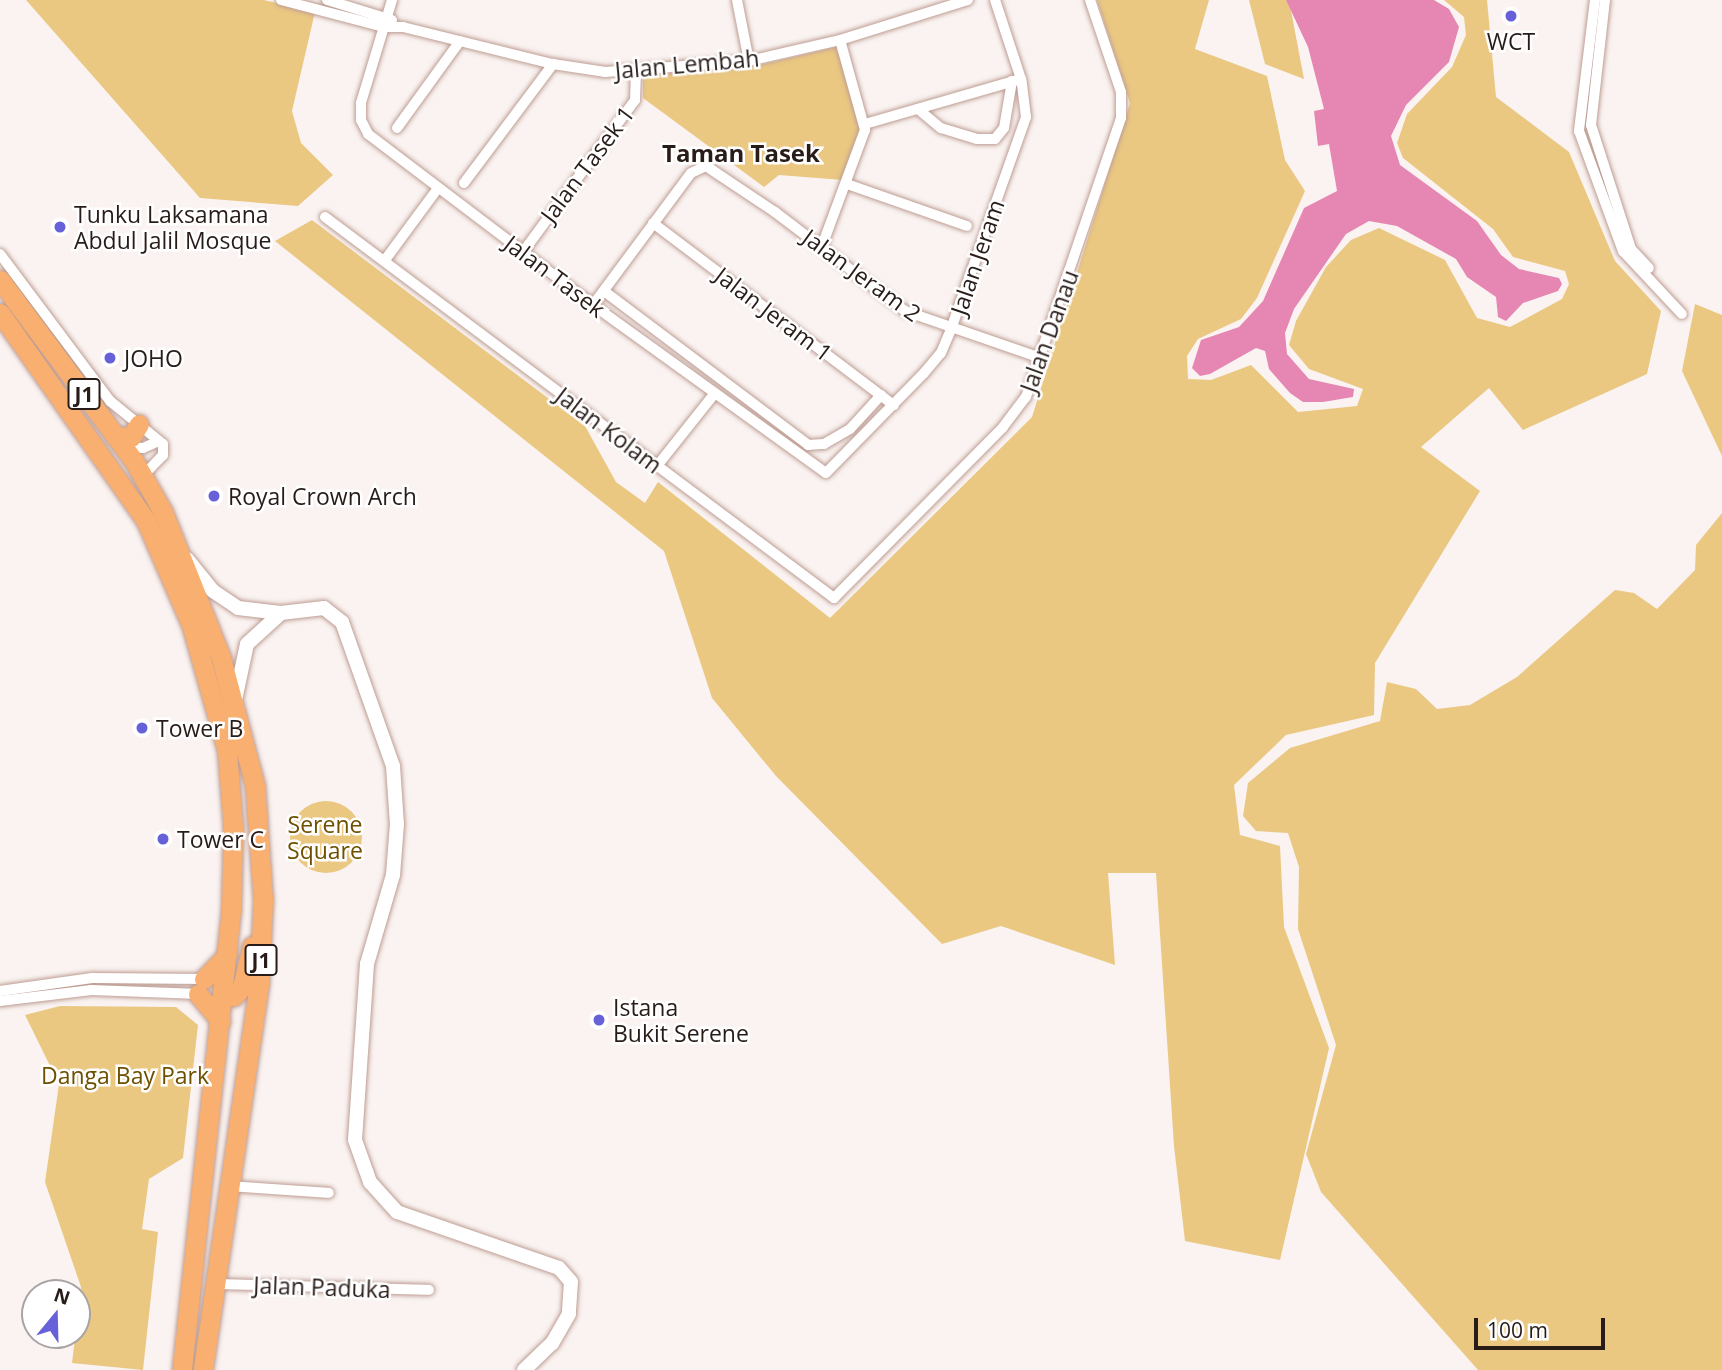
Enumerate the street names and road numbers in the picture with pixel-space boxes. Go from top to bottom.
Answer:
street label: Jalan Lembah [614,44,760,84]
street label: Jalan Tasek 1 [534,101,640,227]
street label: Jalan Jeram [944,196,1010,318]
street label: Jalan Jeram 2 [798,223,926,327]
street label: Jalan Tasek [499,229,611,323]
street label: Jalan Jeram 1 [710,261,838,367]
street label: Jalan Danau [1014,266,1084,396]
road number: J1 [66,376,102,412]
street label: Jalan Kolam [551,381,667,479]
road number: J1 [244,942,278,978]
street label: Jalan Paduka [253,1271,391,1303]

